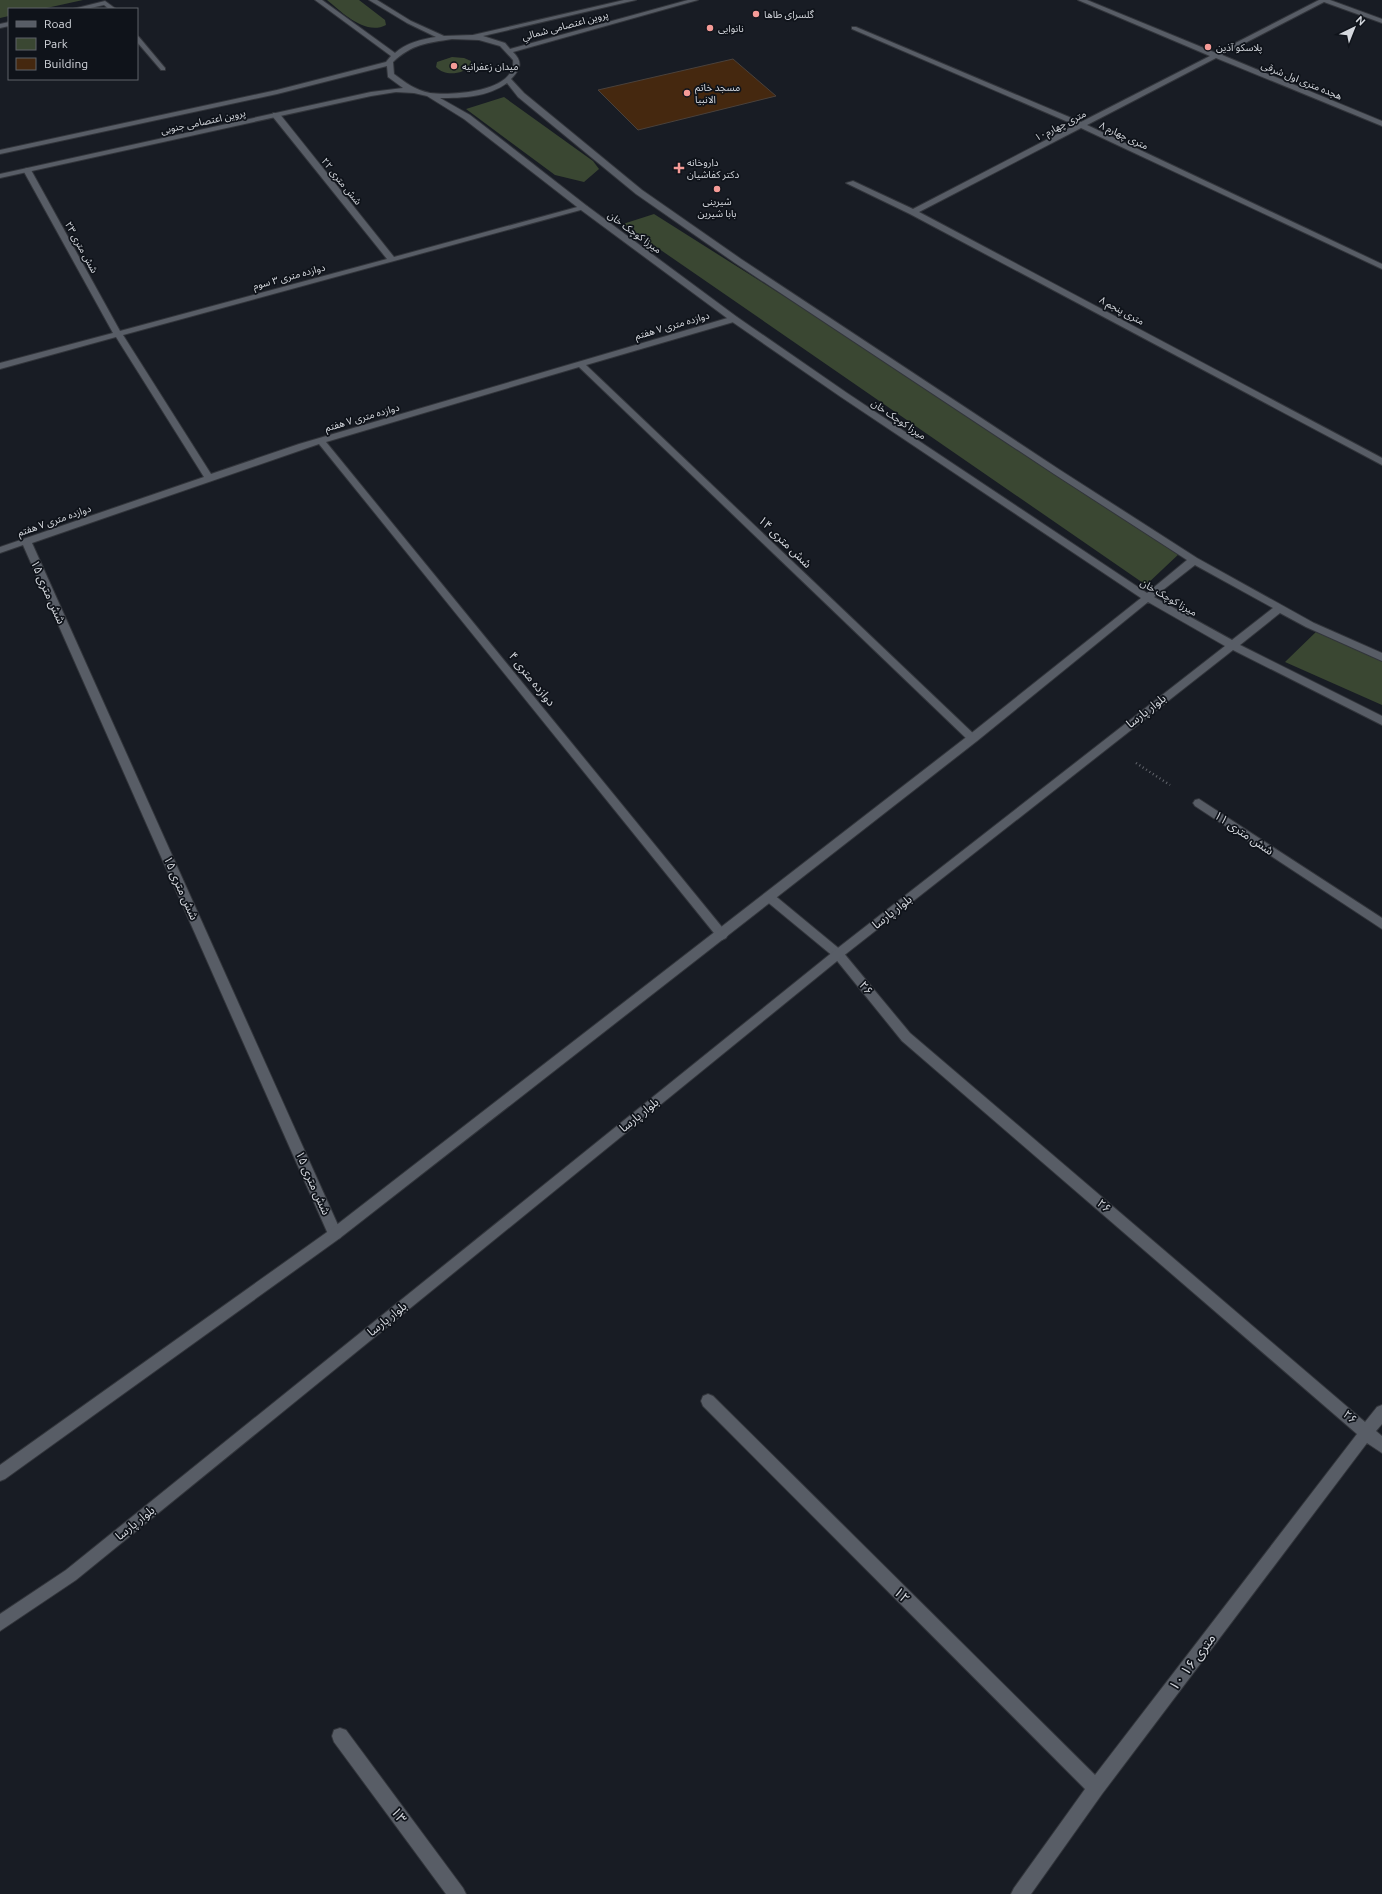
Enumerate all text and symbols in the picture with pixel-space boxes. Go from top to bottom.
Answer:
legend [8,8,138,80]
north arrow [1334,8,1374,48]
street label: پروین اعتصامی شمالیِ [521,9,610,45]
marker: گلسرای طاها [751,9,761,19]
place label: گلسرای طاها [764,9,815,21]
text: N [1354,13,1368,28]
text: Road [44,17,72,30]
marker: نانوایی [705,23,715,33]
place label: نانوایی [718,23,744,35]
text: Park [44,37,68,50]
marker: پلاسکو آذین [1203,42,1213,52]
place label: پلاسکو آذین [1216,42,1262,54]
text: Building [44,57,88,70]
street label: هجده متری اول شرقی [1259,59,1344,103]
marker: میدان زعفرانیه [449,61,459,71]
place label: میدان زعفرانیه [462,61,519,73]
place label: مسجد خاتم الانبیا [695,82,740,105]
marker: مسجد خاتم الانبیا [682,88,692,98]
street label: پروین اعتصامی جنوبی [160,107,247,137]
street label: ۱۰متری چهارم [1033,108,1089,146]
street label: ۸ متری چهارم [1096,119,1150,154]
street label: شش متری ۲۲ [319,156,364,208]
place label: داروخانه دکتر کفاشیان [687,157,739,181]
marker: داروخانه دکتر کفاشیان [674,163,684,173]
marker: شیرینی بابا شیرین [712,184,722,194]
place label: شیرینی بابا شیرین [697,196,737,220]
street label: میرزا کوچک خان [605,209,664,256]
street label: شش متری ۲۳ [62,220,100,276]
street label: دوازده متری ۳ سوم [252,261,327,294]
street label: ۸ متری پنجم [1096,294,1146,329]
street label: دوازده متری ۷ هفتم [634,310,711,343]
street label: میرزا کوچک خان [869,397,928,443]
street label: دوازده متری ۷ هفتم [324,402,401,435]
street label: دوازده متری ۷ هفتم [16,503,93,540]
street label: شش متری ۱۴ [755,513,815,571]
street label: شش متری ۱۵ [28,558,68,626]
street label: میرزا کوچک خان [1138,577,1199,619]
street label: دوازده متری ۴ [506,649,558,709]
street label: بلوار پارسا [1123,691,1169,732]
street label: شش متری ۱۱ [1212,808,1276,858]
street label: شش متری ۱۵ [161,854,201,922]
street label: بلوار پارسا [869,892,915,933]
street label: ۲۶ [857,978,876,997]
street label: بلوار پارسا [617,1095,662,1136]
street label: شش متری ۱۵ [293,1149,333,1217]
street label: ۲۶ [1095,1196,1114,1215]
street label: بلوار پارسا [365,1299,410,1340]
street label: ۲۶ [1341,1407,1360,1426]
street label: بلوار پارسا [113,1503,158,1544]
street label: ۱۲ [891,1584,913,1606]
street label: ۱۰ متری ۱۶ [1165,1630,1219,1694]
street label: ۱۳ [388,1804,410,1826]

